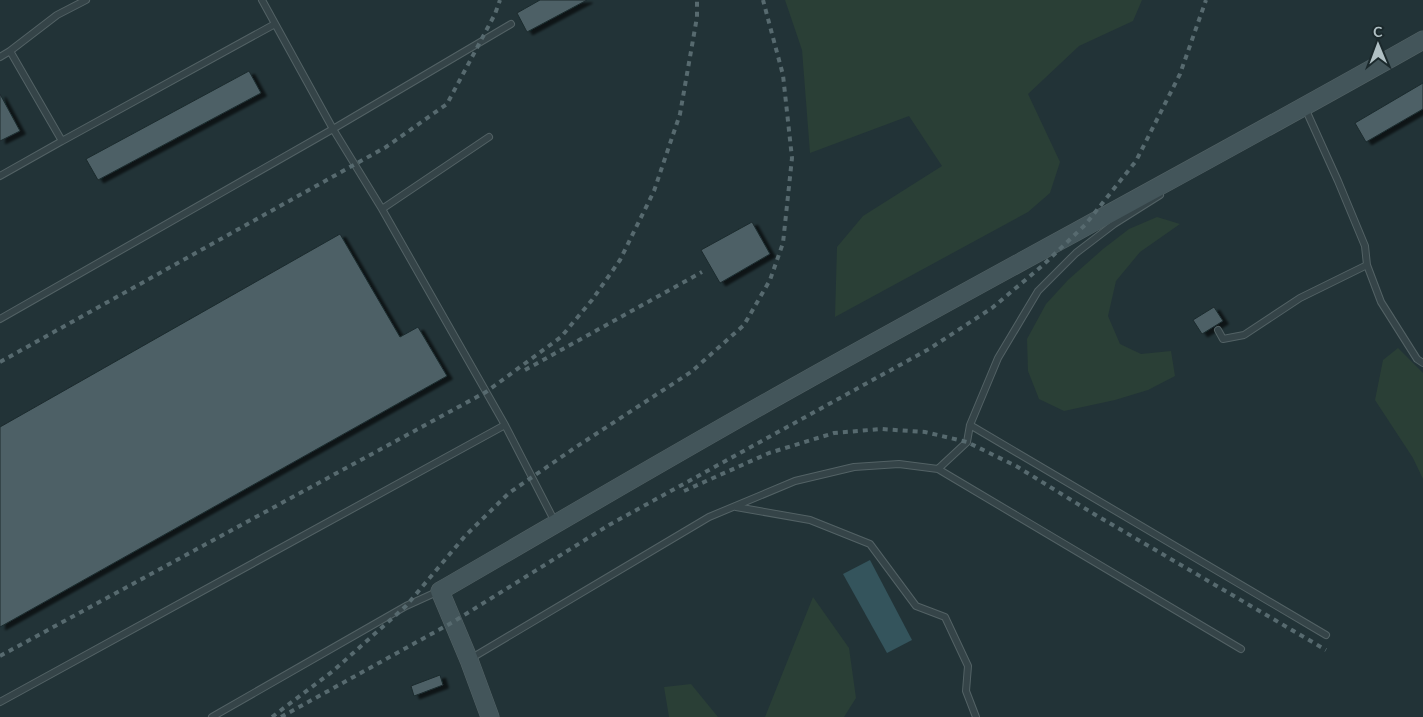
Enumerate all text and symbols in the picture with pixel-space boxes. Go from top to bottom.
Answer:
north arrow [1353,20,1403,70]
text: С [1373,23,1383,40]

